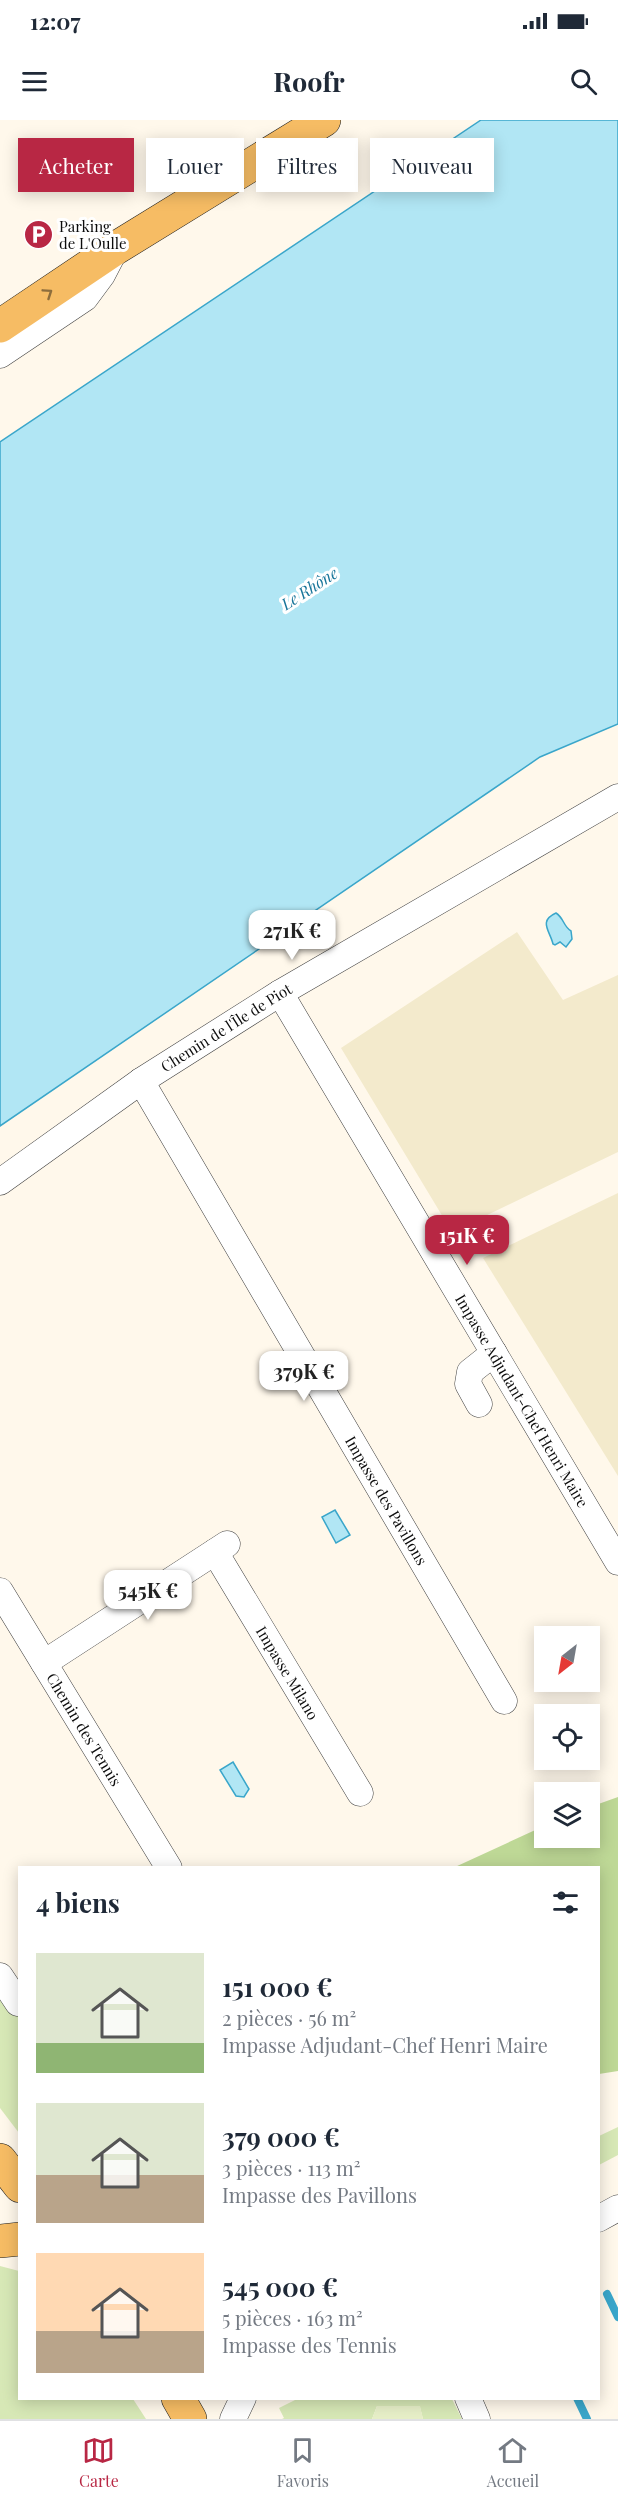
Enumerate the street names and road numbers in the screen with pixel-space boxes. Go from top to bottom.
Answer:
street label: Chemin de l'Île de Piot [157,978,296,1076]
street label: Impasse Adjudant-Chef Henri Maire [451,1290,593,1511]
street label: Impasse des Pavillons [341,1432,432,1569]
street label: Impasse Milano [252,1622,324,1723]
street label: Chemin des Tennis [42,1669,126,1790]

